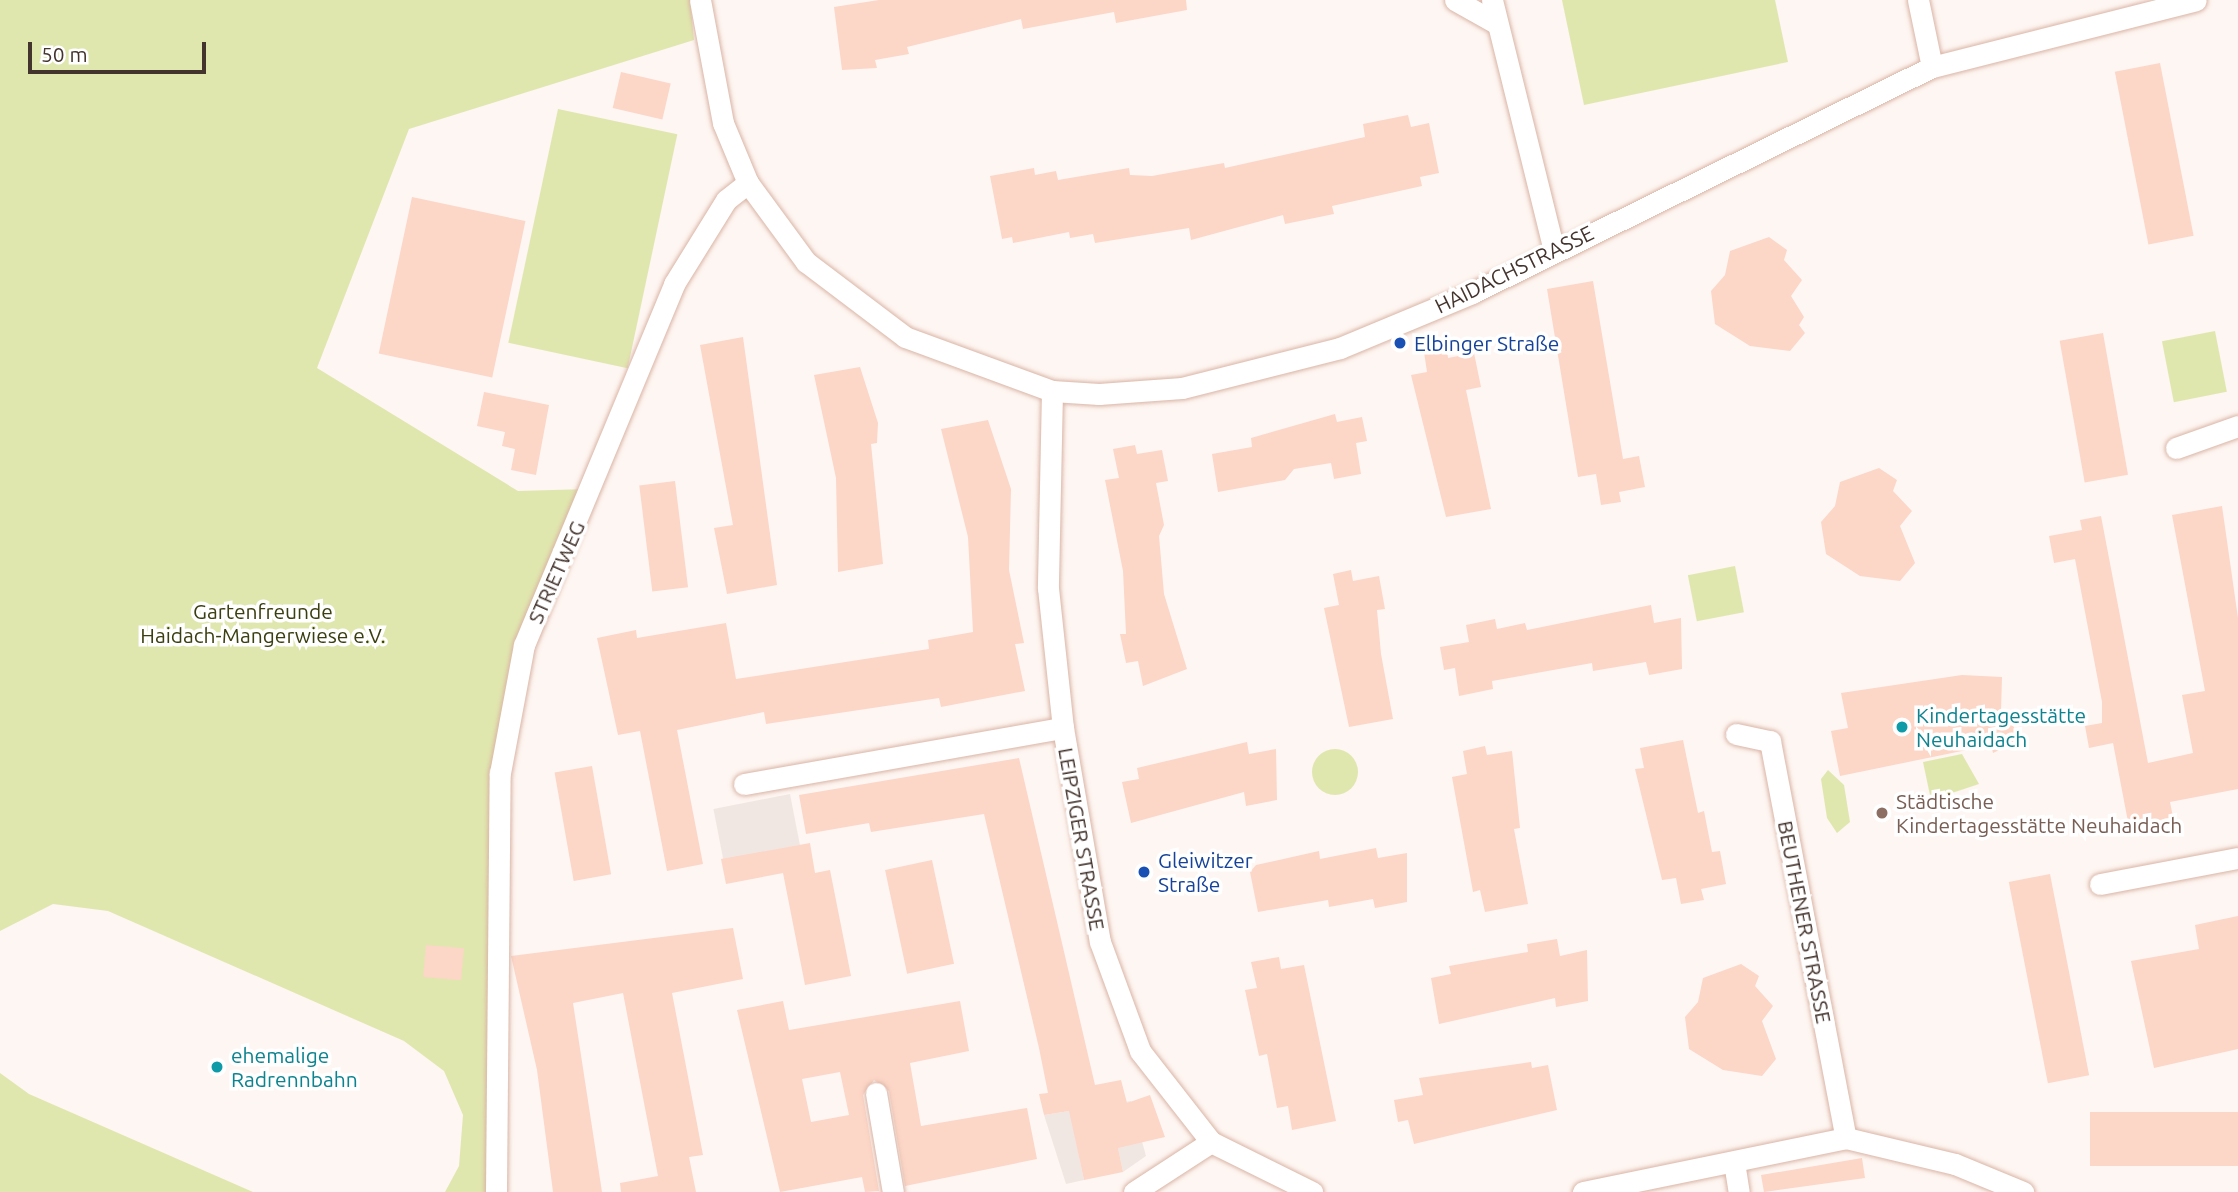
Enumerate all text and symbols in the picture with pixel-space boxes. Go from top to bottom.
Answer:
scale bar [32,28,210,72]
text: 50 m [41,42,88,66]
street label: HAIDACHSTRASSE [1431,220,1597,318]
place label: Elbinger Straße [1414,330,1559,356]
marker: Elbinger Straße [1392,335,1408,351]
street label: STRIETWEG [522,517,590,627]
park label: Gartenfreunde Haidach-Mangerwiese e.V. [140,598,386,648]
place label: Kindertagesstätte Neuhaidach [1916,702,2086,752]
marker: Kindertagesstätte Neuhaidach [1894,719,1910,735]
street label: LEIPZIGER STRASSE [1053,746,1111,932]
place label: Städtische Kindertagesstätte Neuhaidach [1896,788,2182,838]
marker: Städtische Kindertagesstätte Neuhaidach [1874,805,1890,821]
street label: BEUTHENER STRASSE [1773,818,1837,1026]
place label: Gleiwitzer Straße [1158,847,1253,897]
marker: Gleiwitzer Straße [1136,864,1152,880]
place label: ehemalige Radrennbahn [231,1042,358,1092]
marker: ehemalige Radrennbahn [209,1059,225,1075]

